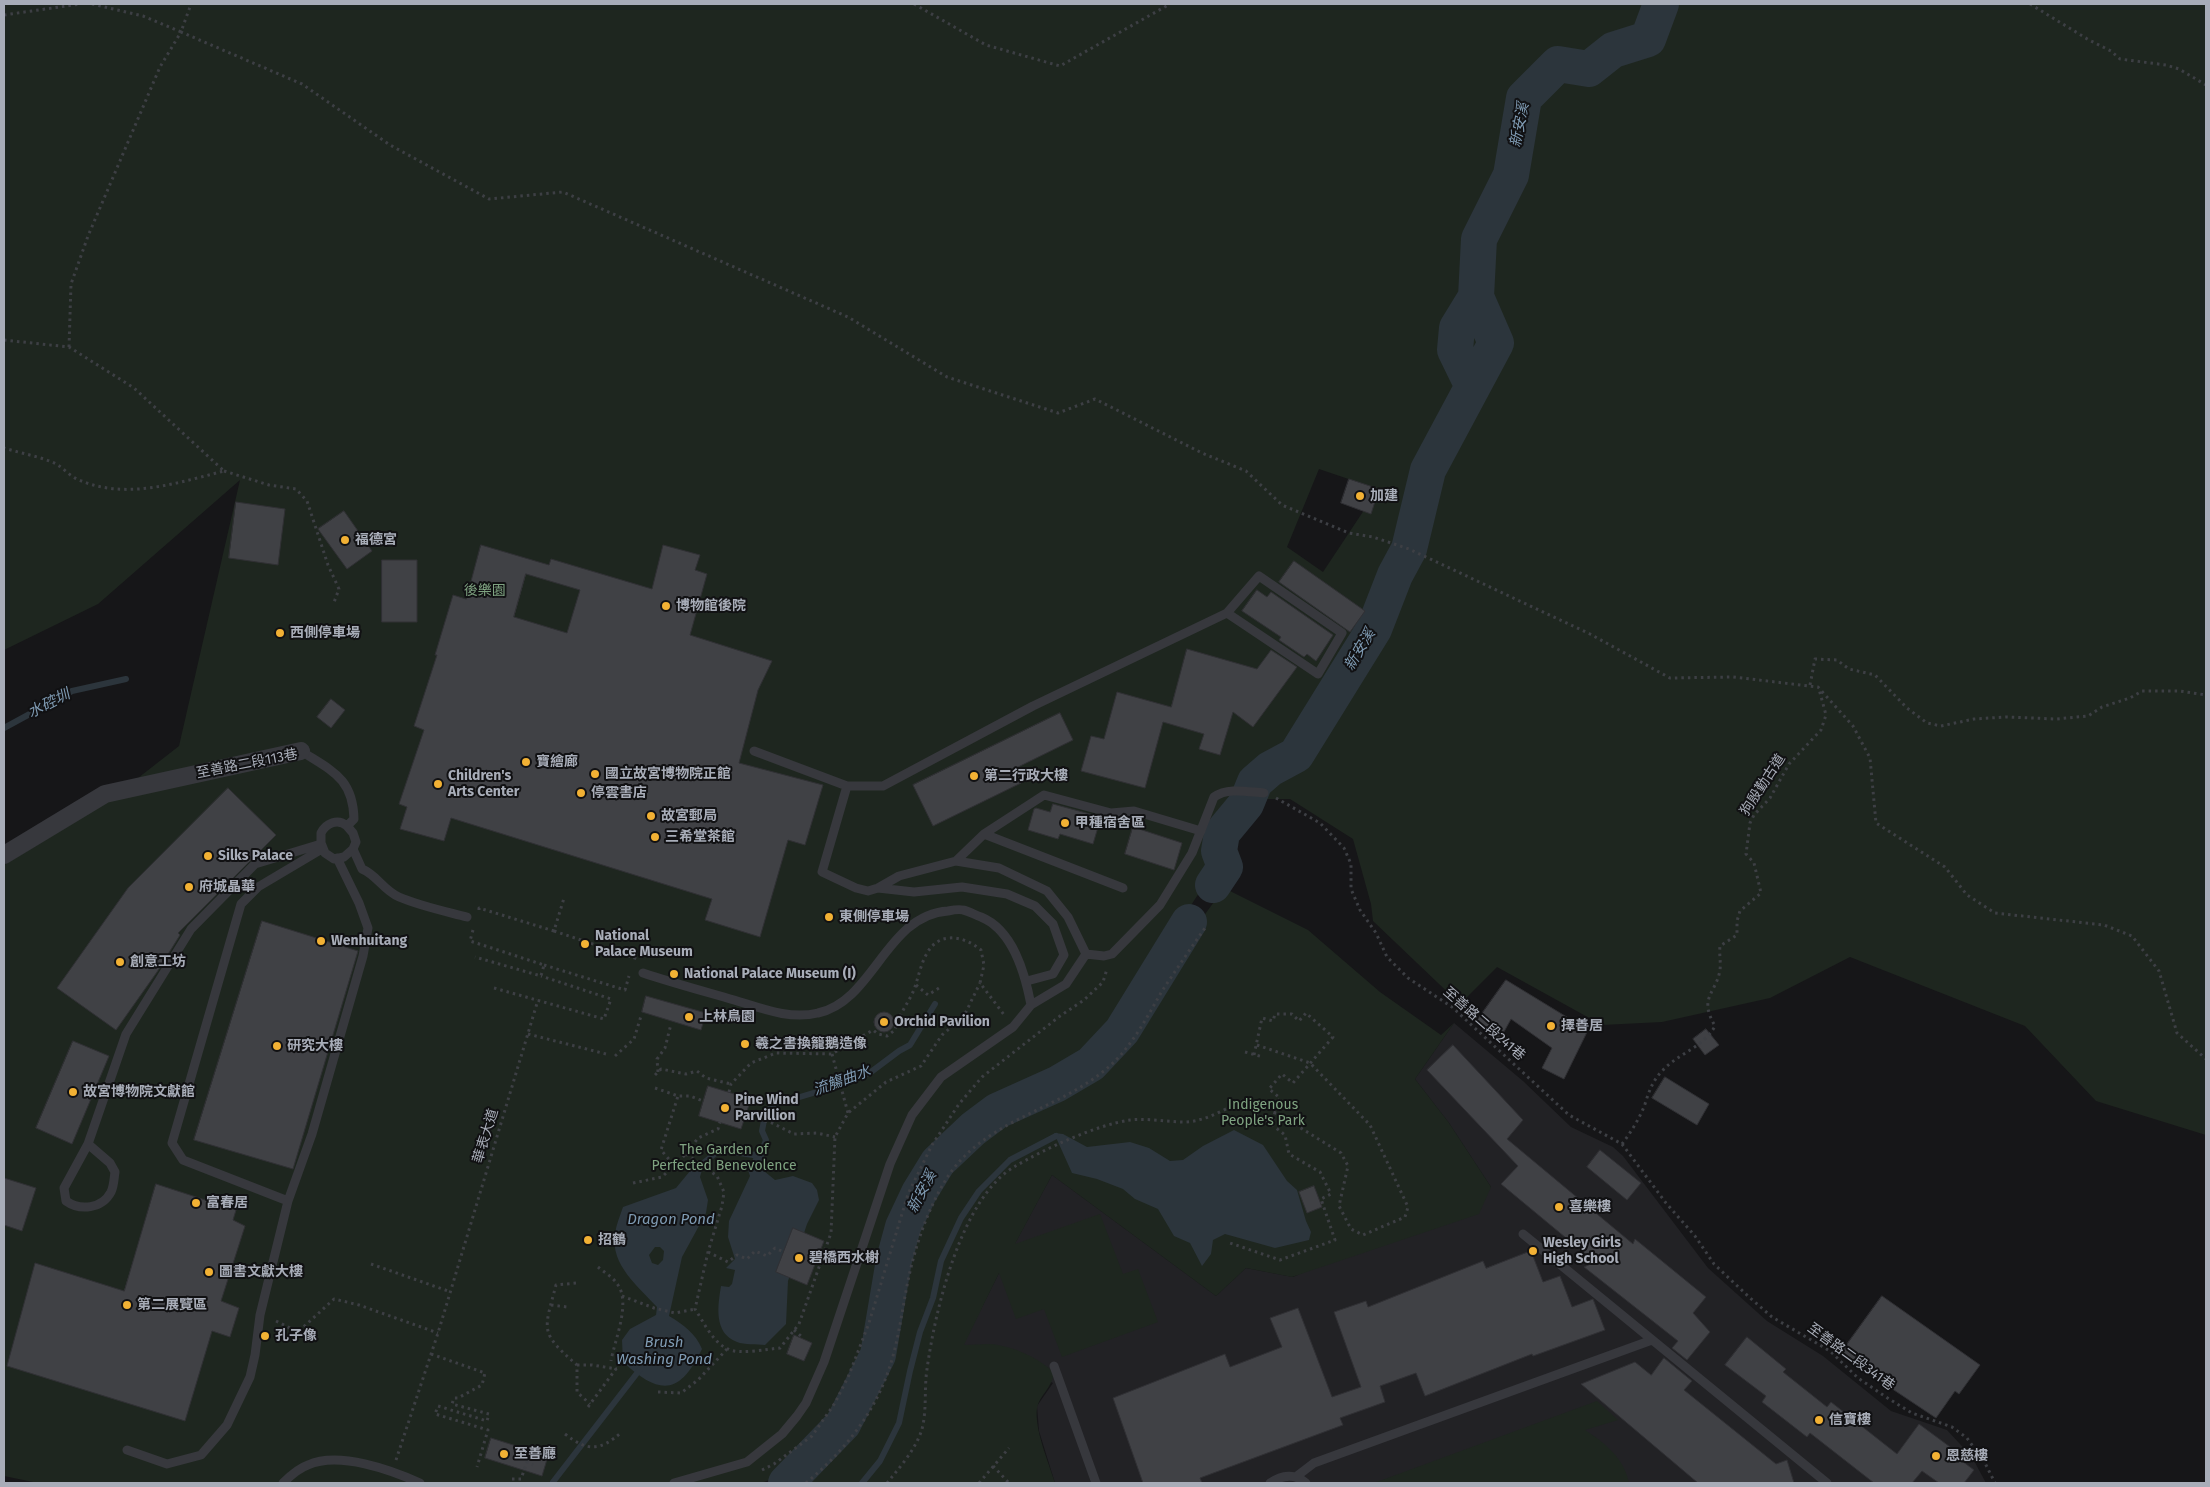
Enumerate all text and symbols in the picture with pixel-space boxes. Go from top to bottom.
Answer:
water label: 新安溪 [1507,101,1533,149]
place label: 加建 [1370,488,1398,504]
marker: 加建 [1354,490,1366,502]
place label: 福德宮 [355,532,397,548]
marker: 福德宮 [339,534,351,546]
park label: 後樂園 [464,583,506,599]
place label: 博物館後院 [676,598,746,614]
marker: 博物館後院 [660,600,672,612]
place label: 西側停車場 [290,625,360,641]
water label: 新安溪 [1341,626,1379,674]
marker: 西側停車場 [274,627,286,639]
water label: 水硿圳 [25,686,73,722]
street label: 至善路二段113巷 [195,746,299,782]
street label: 狗殷勤古道 [1737,751,1789,819]
place label: 寶繪廊 [536,754,578,770]
marker: 寶繪廊 [520,756,532,768]
place label: 國立故宮博物院正館 [605,766,731,782]
place label: Children's Arts Center [448,768,519,800]
marker: 國立故宮博物院正館 [589,768,601,780]
place label: 第二行政大樓 [984,768,1068,784]
marker: 第二行政大樓 [968,770,980,782]
marker: Children's Arts Center [432,778,444,790]
place label: 停雲書店 [591,785,647,801]
marker: 停雲書店 [575,787,587,799]
place label: 故宮郵局 [661,808,717,824]
marker: 故宮郵局 [645,810,657,822]
place label: 甲種宿舍區 [1075,815,1145,831]
marker: 甲種宿舍區 [1059,817,1071,829]
place label: 三希堂茶館 [665,829,735,845]
marker: 三希堂茶館 [649,831,661,843]
place label: Silks Palace [218,848,293,864]
marker: Silks Palace [202,850,214,862]
place label: 府城晶華 [199,879,255,895]
marker: 府城晶華 [183,881,195,893]
place label: 東側停車場 [839,909,909,925]
marker: 東側停車場 [823,911,835,923]
place label: National Palace Museum [595,928,693,960]
place label: Wenhuitang [331,933,407,949]
marker: Wenhuitang [315,935,327,947]
marker: National Palace Museum [579,938,591,950]
place label: 創意工坊 [130,954,186,970]
marker: 創意工坊 [114,956,126,968]
place label: National Palace Museum (I) [684,966,856,982]
marker: National Palace Museum (I) [668,968,680,980]
street label: 至善路二段241巷 [1440,984,1528,1064]
place label: 上林鳥園 [699,1009,755,1025]
marker: 上林鳥園 [683,1011,695,1023]
place label: Orchid Pavilion [894,1014,990,1030]
marker: Orchid Pavilion [878,1016,890,1028]
place label: 擇善居 [1561,1018,1603,1034]
marker: 擇善居 [1545,1020,1557,1032]
place label: 羲之書換籠鵝造像 [755,1036,867,1052]
place label: 研究大樓 [287,1038,343,1054]
marker: 羲之書換籠鵝造像 [739,1038,751,1050]
marker: 研究大樓 [271,1040,283,1052]
water label: 流觴曲水 [811,1062,873,1100]
place label: 故宮博物院文獻館 [83,1084,195,1100]
marker: 故宮博物院文獻館 [67,1086,79,1098]
place label: Pine Wind Parvillion [735,1092,799,1124]
park label: Indigenous People's Park [1221,1097,1305,1130]
marker: Pine Wind Parvillion [719,1102,731,1114]
street label: 華表大道 [470,1107,502,1165]
park label: The Garden of Perfected Benevolence [651,1142,797,1174]
water label: 新安溪 [903,1168,941,1216]
place label: 富春居 [206,1195,248,1211]
marker: 富春居 [190,1197,202,1209]
place label: 喜樂樓 [1569,1199,1611,1215]
marker: 喜樂樓 [1553,1201,1565,1213]
water label: Dragon Pond [627,1211,715,1229]
place label: 招鶴 [598,1232,626,1248]
marker: 招鶴 [582,1234,594,1246]
place label: Wesley Girls High School [1543,1235,1621,1268]
marker: Wesley Girls High School [1527,1245,1539,1257]
place label: 碧橋西水榭 [809,1250,879,1266]
marker: 碧橋西水榭 [793,1252,805,1264]
place label: 圖書文獻大樓 [219,1264,303,1280]
marker: 圖書文獻大樓 [203,1266,215,1278]
place label: 第二展覽區 [137,1297,207,1313]
marker: 第二展覽區 [121,1299,133,1311]
street label: 至善路二段341巷 [1804,1320,1898,1394]
place label: 孔子像 [275,1328,317,1344]
marker: 孔子像 [259,1330,271,1342]
water label: Brush Washing Pond [616,1334,712,1369]
place label: 信寶樓 [1829,1412,1871,1428]
marker: 信寶樓 [1813,1414,1825,1426]
place label: 至善廳 [514,1446,556,1462]
marker: 至善廳 [498,1448,510,1460]
place label: 恩慈樓 [1946,1448,1988,1464]
marker: 恩慈樓 [1930,1450,1942,1462]

